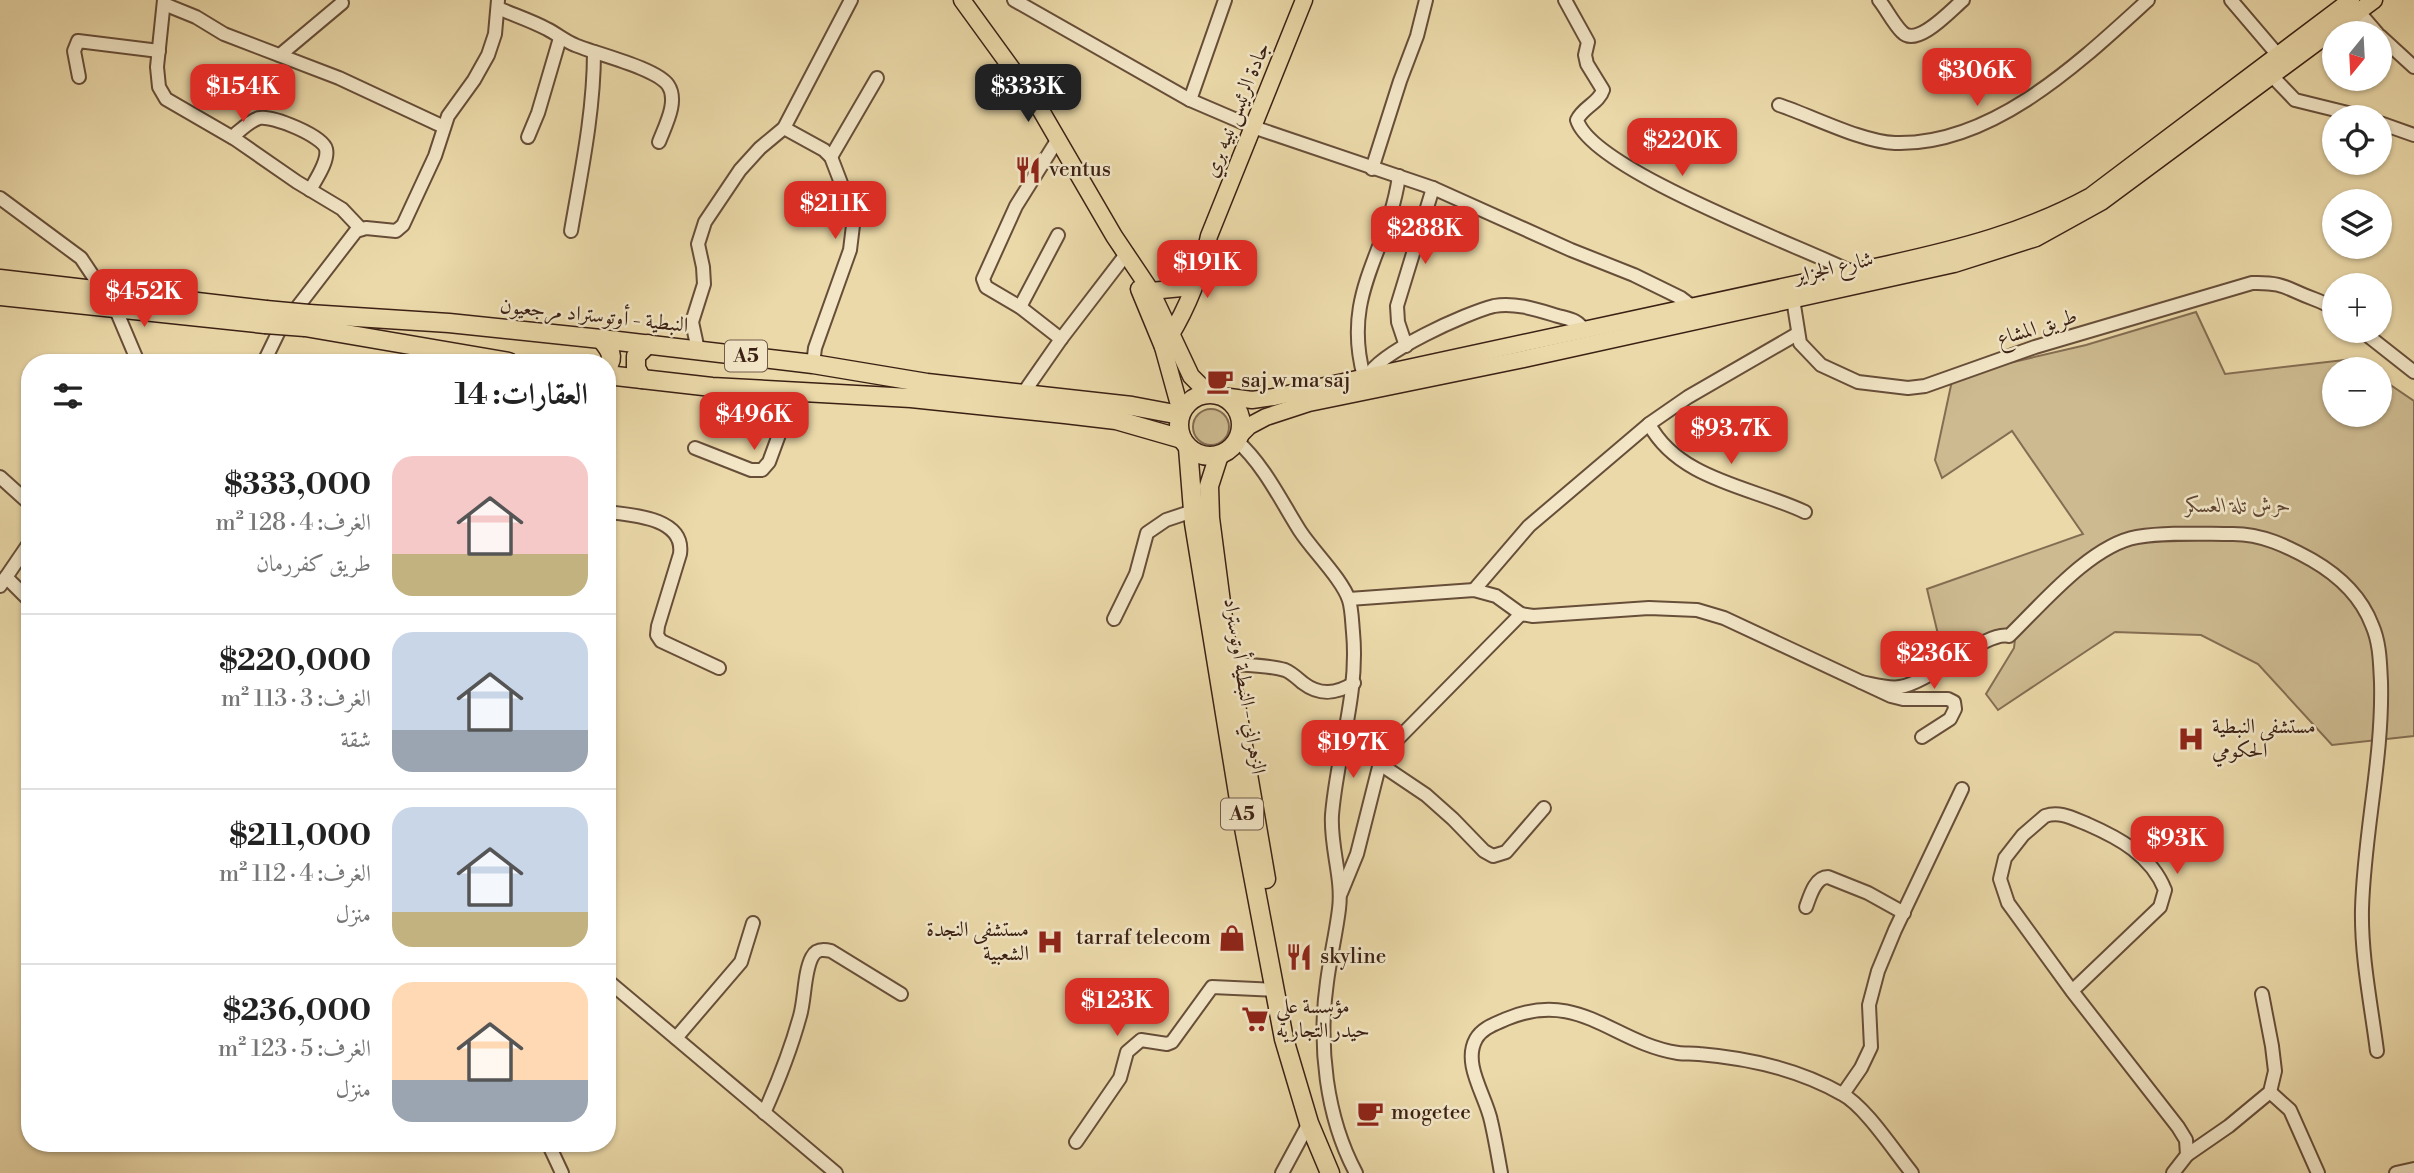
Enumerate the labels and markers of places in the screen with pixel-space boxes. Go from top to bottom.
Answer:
pin: $306K [1928,48,2026,108]
pin: $154K [194,64,292,124]
pin: $333K [979,64,1077,124]
pin: $220K [1633,118,1731,178]
restaurant icon: ventus [1013,155,1043,185]
place label: ventus [1048,157,1111,183]
pin: $211K [786,182,884,241]
pin: $288K [1376,206,1474,266]
pin: $191K [1158,240,1256,300]
pin: $452K [95,270,193,329]
cafe icon: saj w ma saj [1205,366,1235,396]
place label: saj w ma saj [1241,368,1351,394]
pin: $496K [705,392,803,452]
pin: $93.7K [1674,406,1788,466]
pin: $236K [1885,632,1983,691]
place label: مستشفى النبطية الحكومي [2212,714,2316,767]
pin: $197K [1304,720,1402,780]
hospital icon: مستشفى النبطية الحكومي [2176,724,2206,754]
pin: $93K [2136,816,2218,876]
place label: مستشفى النجدة الشعبية [926,917,1029,967]
shop icon: tarraf telecom [1217,923,1247,953]
place label: tarraf telecom [1076,925,1211,951]
hospital icon: مستشفى النجدة الشعبية [1035,927,1065,957]
restaurant icon: skyline [1284,942,1314,972]
place label: skyline [1320,944,1386,970]
pin: $123K [1068,978,1166,1038]
place label: مؤسسة علي حيدر التجاريه [1276,994,1370,1044]
supermarket icon: مؤسسة علي حيدر التجاريه [1240,1004,1270,1034]
cafe icon: mogetee [1355,1098,1385,1128]
place label: mogetee [1391,1100,1471,1126]

